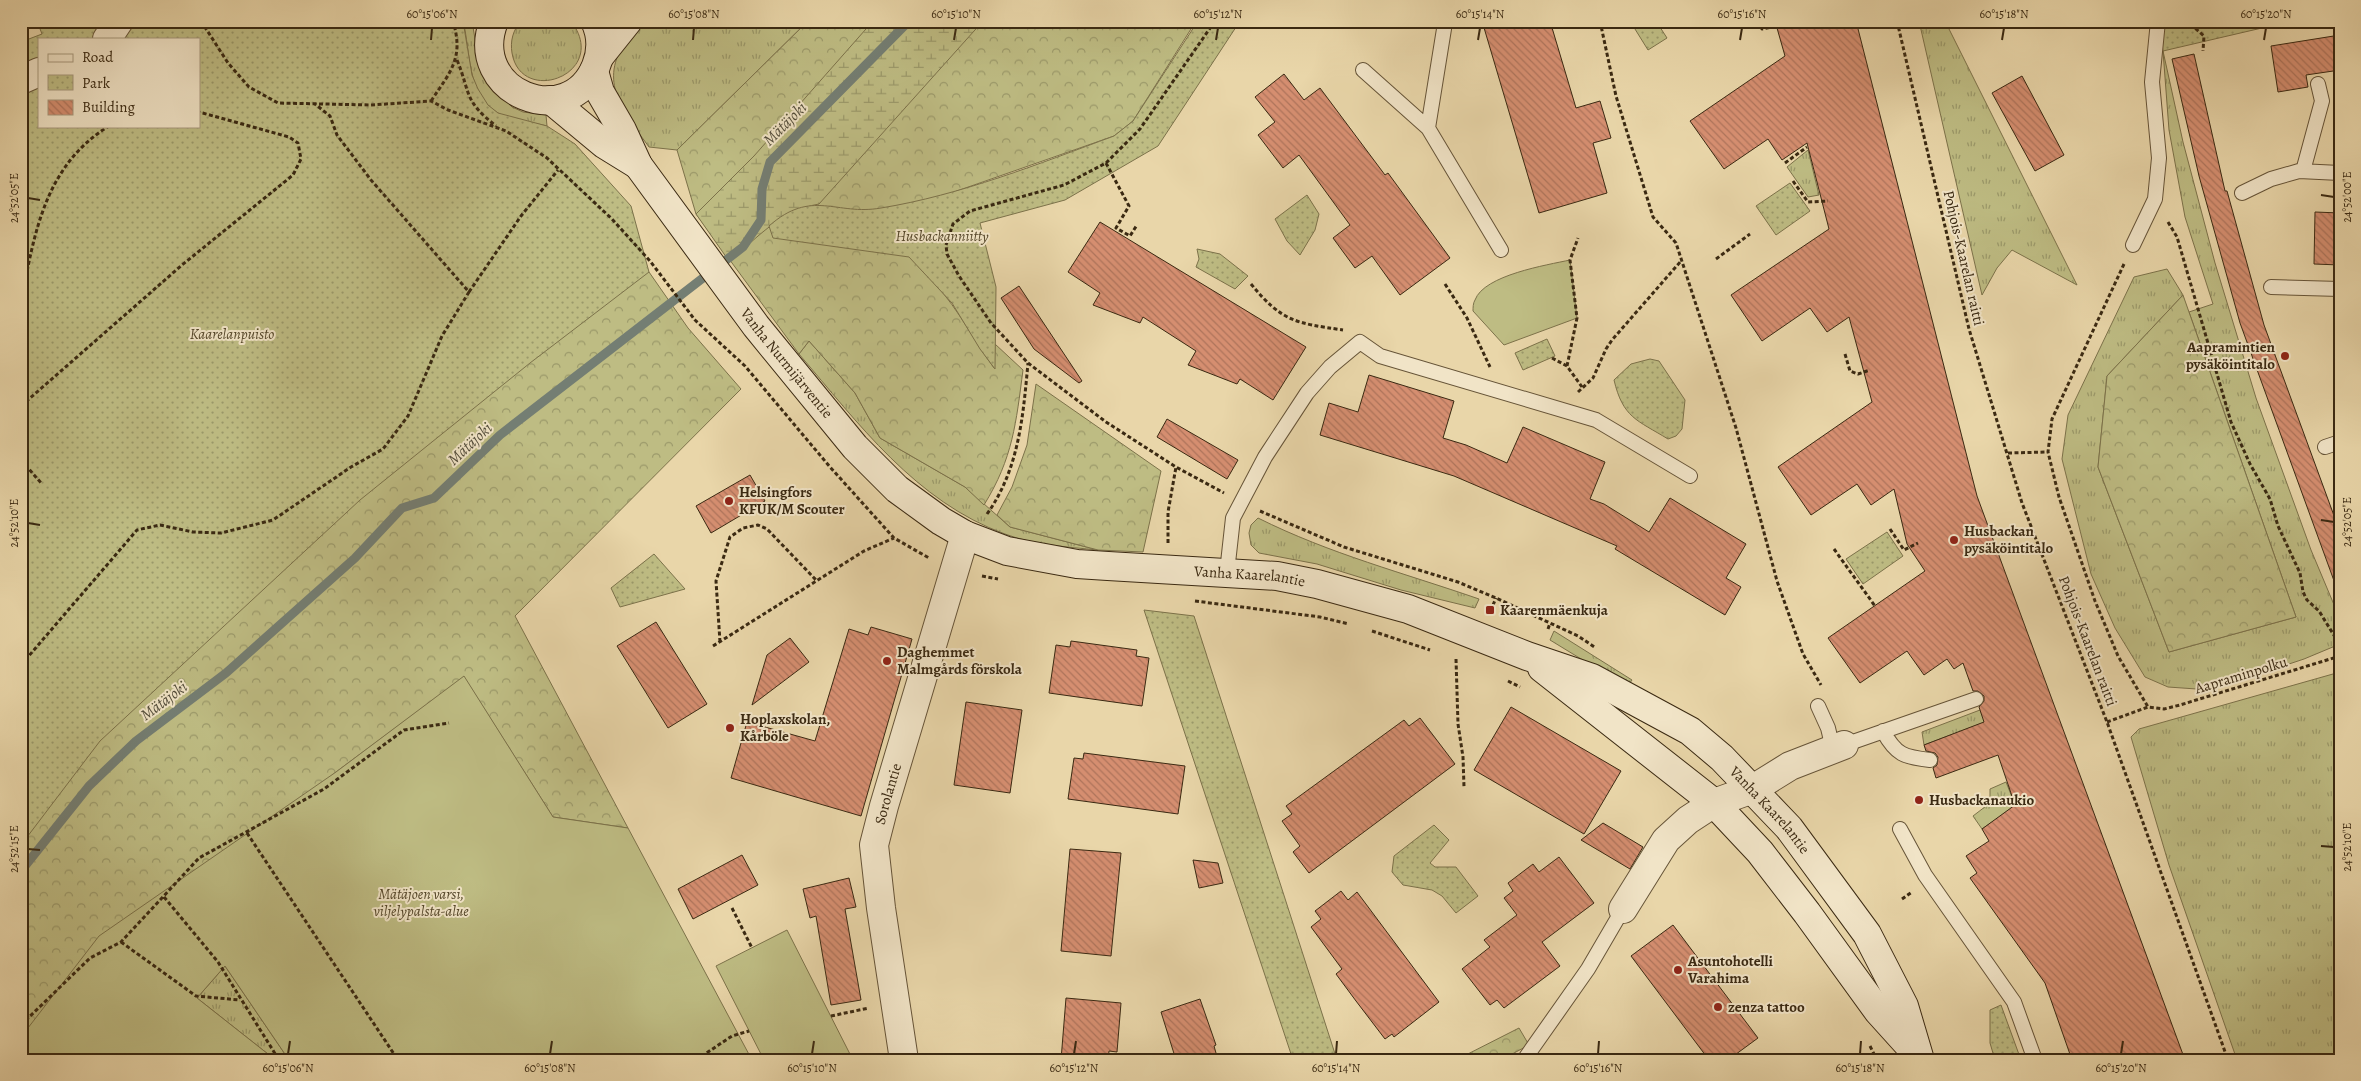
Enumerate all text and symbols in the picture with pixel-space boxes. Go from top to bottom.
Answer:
text: 60°15'06"N [406,6,458,22]
text: 60°15'08"N [668,6,720,22]
text: 60°15'10"N [931,6,981,22]
text: 60°15'12"N [1194,6,1243,22]
text: 60°15'14"N [1456,6,1505,22]
text: 60°15'16"N [1718,6,1767,22]
text: 60°15'18"N [1979,6,2029,22]
text: 60°15'20"N [2240,6,2292,22]
legend [38,38,200,128]
text: Road [82,47,114,67]
text: Park [82,73,111,93]
text: Building [82,97,135,117]
water label: Mätäjoki [758,97,812,151]
text: 24°52'00"E [2339,171,2355,223]
text: 24°52'05"E [6,173,22,223]
street label: Pohjois-Kaarelan raitti [1939,188,1989,328]
park label: Husbackanniitty [895,226,989,246]
street label: Vanha Nurmijärventie [735,303,838,423]
park label: Kaarelanpuisto [190,324,274,344]
place label: Aapramintien pysäköintitalo [2186,337,2276,374]
marker: Aapramintien pysäköintitalo [2279,350,2291,362]
water label: Mätäjoki [443,418,497,470]
place label: Helsingfors KFUK/M Scouter [739,482,845,519]
marker: Helsingfors KFUK/M Scouter [723,495,735,507]
text: 24°52'05"E [2339,497,2355,547]
text: 24°52'10"E [6,499,22,547]
place label: Husbackan pysäköintitalo [1964,521,2054,558]
marker: Husbackan pysäköintitalo [1948,534,1960,546]
street label: Vanha Kaarelantie [1192,561,1307,591]
street label: Pohjois-Kaarelan raitti [2054,573,2122,709]
place label: Kaarenmäenkuja [1500,600,1609,620]
marker: Kaarenmäenkuja [1484,604,1496,616]
place label: Daghemmet Malmgårds förskola [897,642,1023,679]
street label: Aapraminpolku [2191,651,2291,699]
marker: Daghemmet Malmgårds förskola [881,655,893,667]
water label: Mätäjoki [136,676,192,726]
place label: Hoplaxskolan, Kårböle [740,709,830,746]
marker: Hoplaxskolan, Kårböle [724,722,736,734]
street label: Sorolantie [870,761,906,827]
street label: Vanha Kaarelantie [1724,761,1815,858]
place label: Husbackanaukio [1929,790,2034,810]
marker: Husbackanaukio [1913,794,1925,806]
text: 24°52'10"E [2339,823,2355,871]
text: 24°52'15"E [6,825,22,873]
park label: Mätäjoen varsi, viljelypalsta-alue [373,884,469,921]
place label: Asuntohotelli Varahima [1687,951,1773,988]
marker: Asuntohotelli Varahima [1672,964,1684,976]
place label: zenza tattoo [1728,997,1805,1017]
marker: zenza tattoo [1712,1001,1724,1013]
text: 60°15'06"N [262,1060,314,1076]
text: 60°15'08"N [524,1060,576,1076]
text: 60°15'10"N [787,1060,837,1076]
text: 60°15'12"N [1050,1060,1099,1076]
text: 60°15'14"N [1312,1060,1361,1076]
text: 60°15'16"N [1574,1060,1623,1076]
text: 60°15'18"N [1835,1060,1885,1076]
text: 60°15'20"N [2095,1060,2147,1076]

